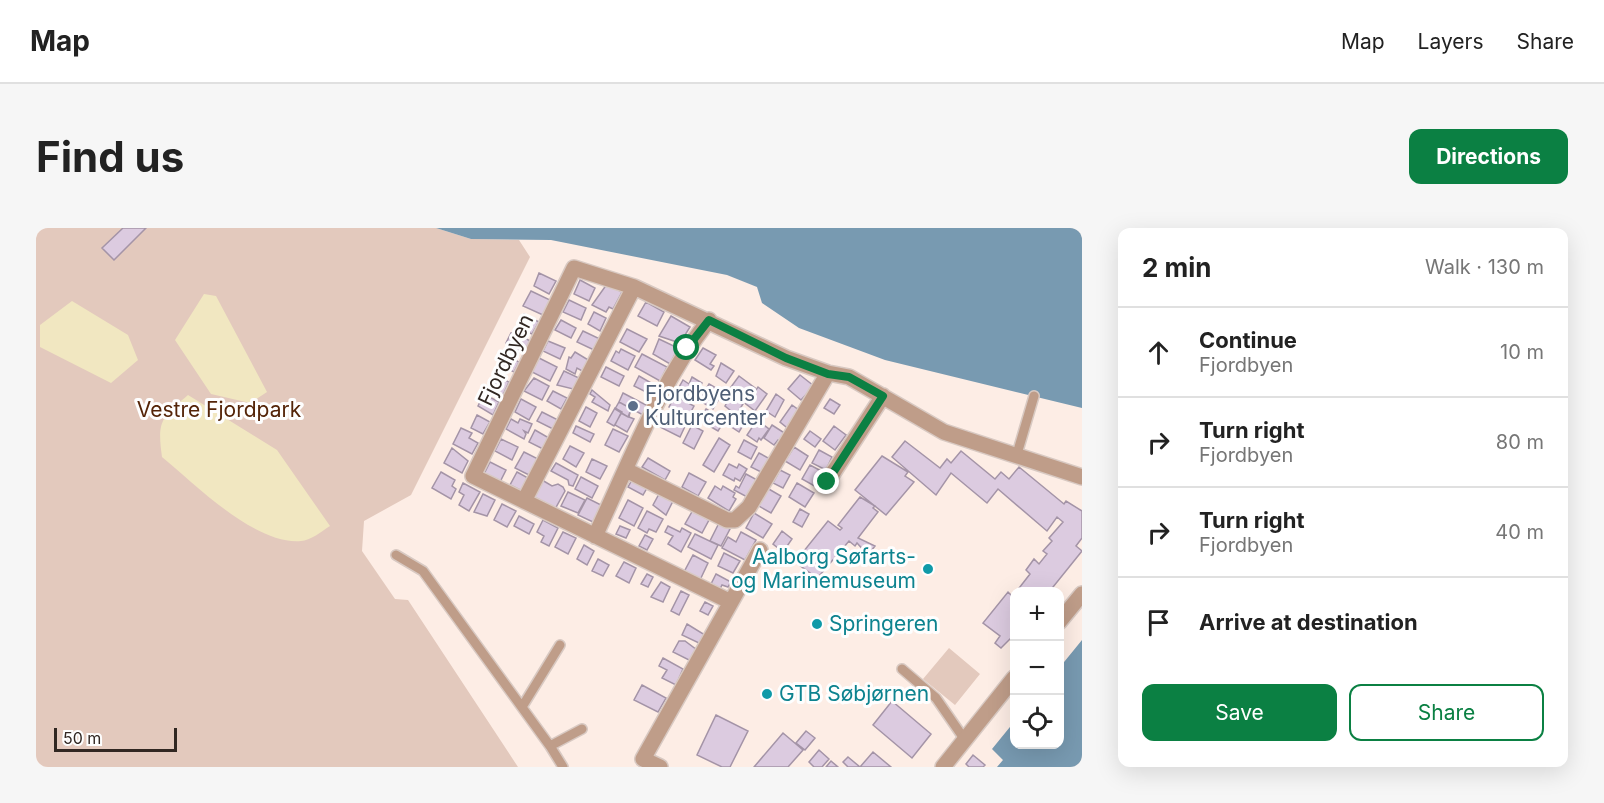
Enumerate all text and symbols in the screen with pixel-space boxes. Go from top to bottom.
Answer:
text: Map [30,24,90,58]
text: Map [1341,29,1385,54]
text: Layers [1418,29,1484,54]
text: Share [1517,29,1574,54]
button: Directions [1409,129,1568,184]
text: Find us [36,131,184,182]
text: 2 min [1142,252,1212,283]
text: Walk · 130 m [1425,255,1544,279]
street label: Fjordbyen [473,310,538,410]
text: Continue [1199,327,1297,353]
route start [673,334,699,360]
icon: ahead [1142,336,1175,369]
text: 10 m [1500,340,1544,364]
text: Fjordbyen [1199,353,1293,377]
place label: Fjordbyens Kulturcenter [645,381,767,430]
park label: Vestre Fjordpark [137,397,302,422]
marker: Fjordbyens Kulturcenter [626,399,640,413]
text: Turn right [1199,417,1305,443]
icon: right [1142,426,1175,459]
text: 80 m [1496,430,1544,454]
text: Fjordbyen [1199,443,1293,467]
route end [813,468,839,494]
text: Turn right [1199,507,1305,533]
icon: right [1142,516,1175,549]
text: 40 m [1495,520,1544,544]
text: Fjordbyen [1199,533,1293,557]
place label: Aalborg Søfarts- og Marinemuseum [731,544,916,593]
marker: Aalborg Søfarts- og Marinemuseum [921,562,935,576]
map controls [1010,587,1064,749]
button: + [1010,587,1064,641]
icon: arrive [1142,606,1175,639]
text: Arrive at destination [1199,609,1418,635]
place label: Springeren [829,611,938,636]
marker: Springeren [810,617,824,631]
button: − [1010,641,1064,695]
place label: GTB Søbjørnen [779,681,929,706]
button: Save [1142,684,1337,741]
button: Share [1349,684,1544,741]
marker: GTB Søbjørnen [760,687,774,701]
button: locate [1010,695,1064,749]
scale bar [54,725,177,752]
text: 50 m [63,728,101,748]

